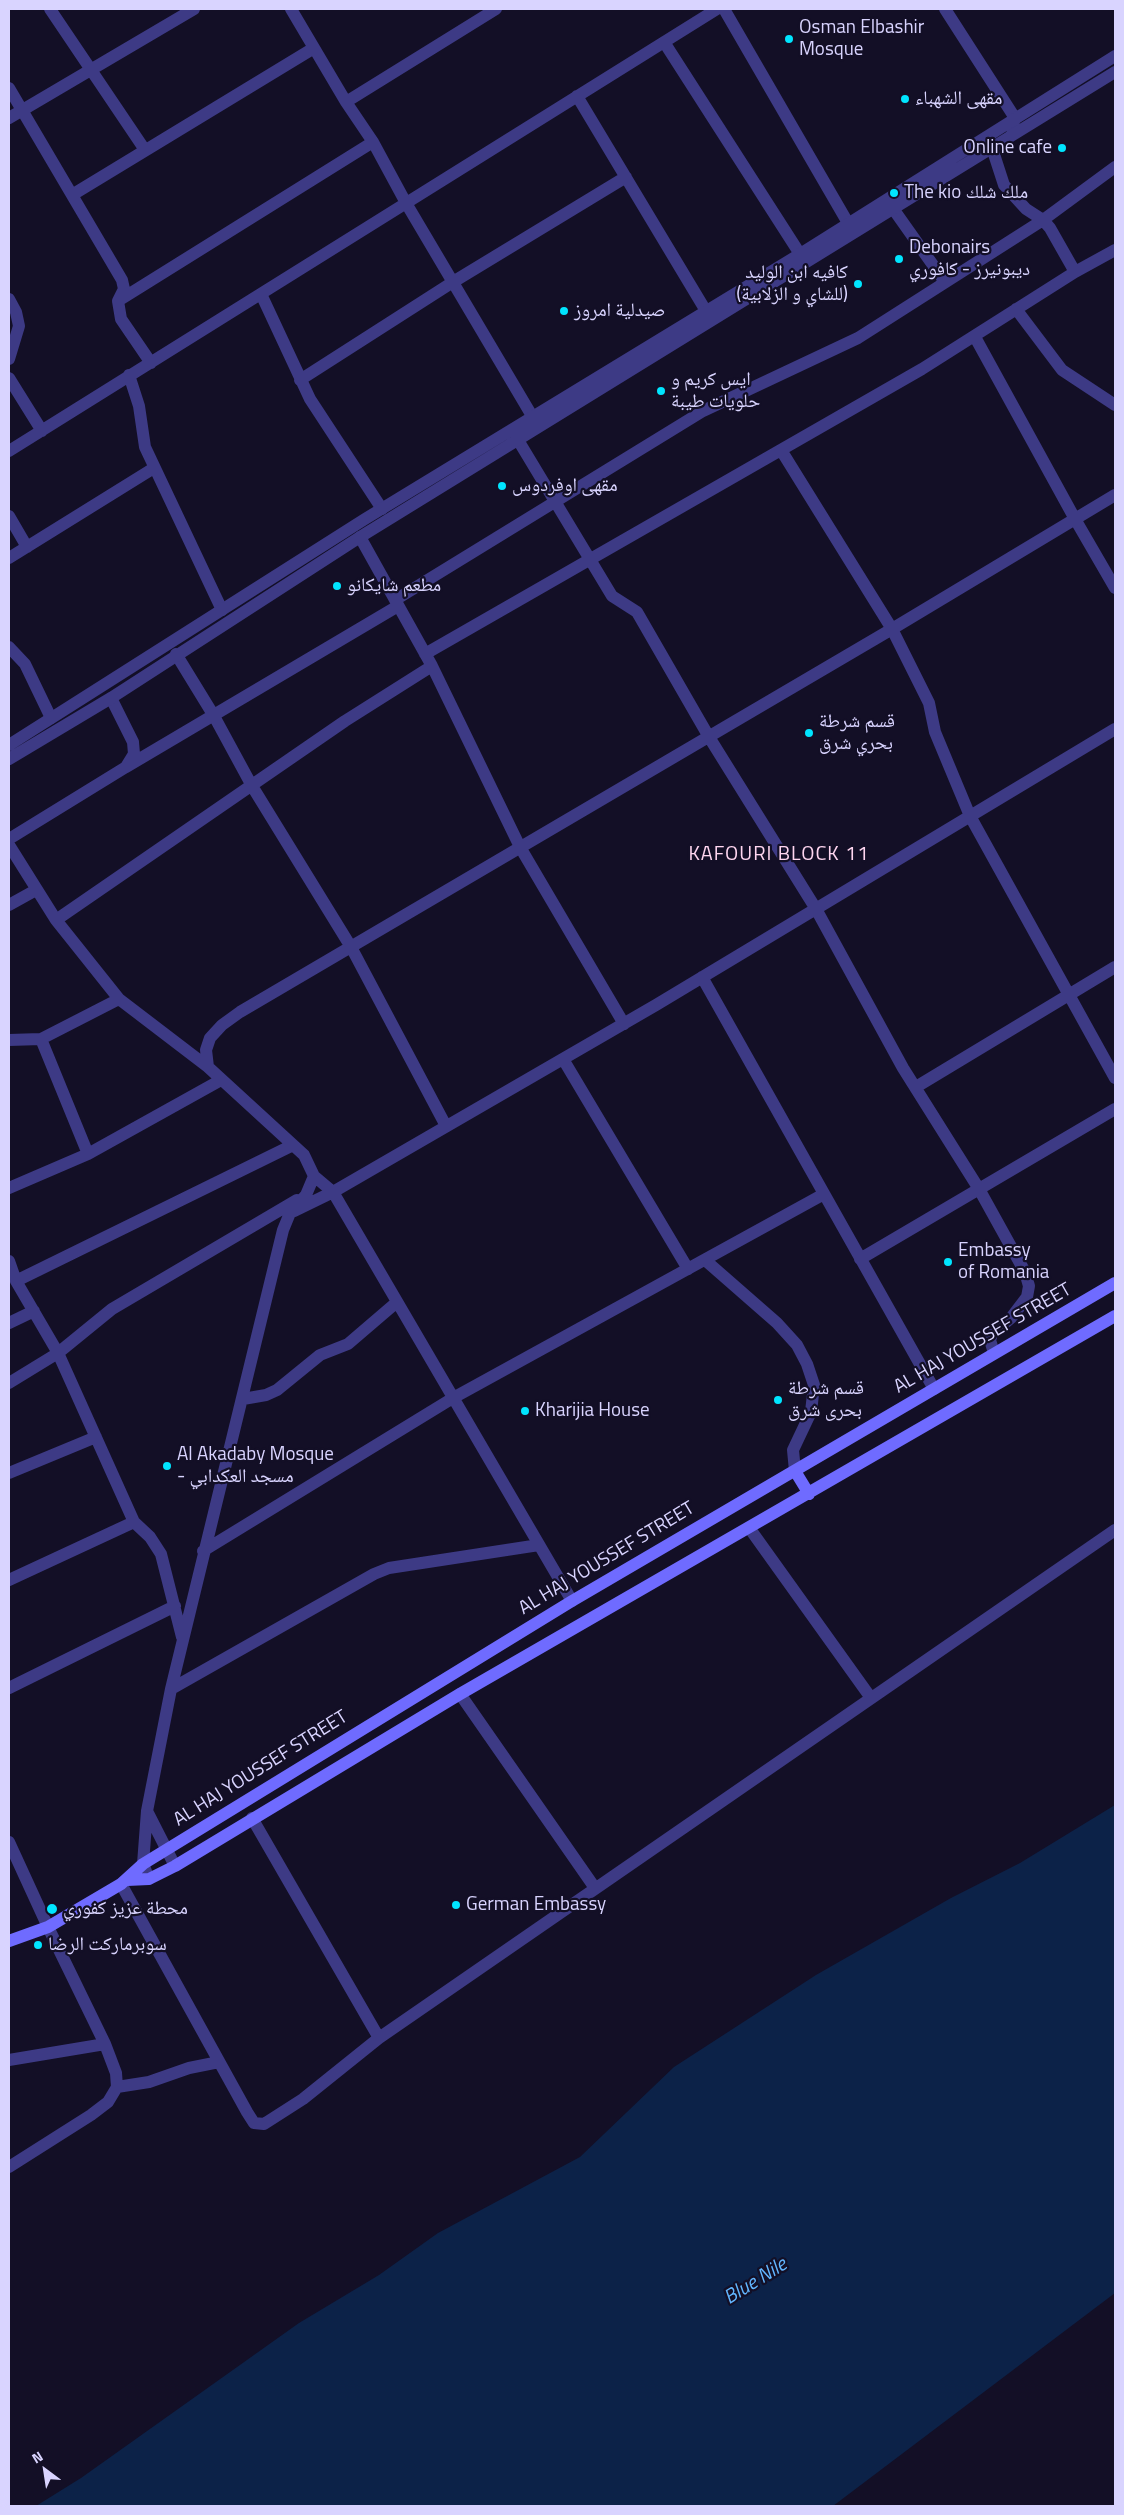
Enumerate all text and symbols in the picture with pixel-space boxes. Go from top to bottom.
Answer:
place label: Osman Elbashir Mosque [799,17,924,61]
marker: Osman Elbashir Mosque [783,33,795,45]
place label: مقهى الشهباء [915,88,1003,110]
marker: مقهى الشهباء [899,93,911,105]
place label: Online cafe [963,137,1052,159]
marker: Online cafe [1056,142,1068,154]
place label: The kio ملك شلك [904,182,1028,204]
marker: The kio ملك شلك [888,187,900,199]
place label: Debonairs ديبونيرز - كافوري [909,237,1030,281]
marker: Debonairs ديبونيرز - كافوري [893,253,905,265]
place label: كافيه ابن الوليد (للشاي و الزلابية) [736,262,848,306]
marker: كافيه ابن الوليد (للشاي و الزلابية) [852,278,864,290]
place label: صيدلية امروز [574,300,666,322]
marker: صيدلية امروز [558,305,570,317]
place label: ايس كريم و حلويات طيبة [671,369,760,413]
marker: ايس كريم و حلويات طيبة [655,385,667,397]
place label: مقهى اوفردوس [512,475,618,497]
marker: مقهى اوفردوس [496,480,508,492]
place label: مطعم شايكانو [347,575,441,597]
marker: مطعم شايكانو [331,580,343,592]
place label: قسم شرطة بحري شرق [819,711,895,755]
marker: قسم شرطة بحري شرق [803,727,815,739]
district label: KAFOURI BLOCK 11 [686,843,872,867]
place label: Embassy of Romania [958,1240,1049,1284]
marker: Embassy of Romania [942,1256,954,1268]
street label: AL HAJ YOUSSEF STREET [890,1279,1076,1399]
place label: قسم شرطة بحرى شرق [788,1378,864,1422]
marker: قسم شرطة بحرى شرق [772,1394,784,1406]
place label: Kharijia House [535,1400,650,1422]
marker: Kharijia House [519,1405,531,1417]
place label: Al Akadaby Mosque - مسجد العكدابي [177,1444,334,1488]
marker: Al Akadaby Mosque - مسجد العكدابي [161,1460,173,1472]
street label: AL HAJ YOUSSEF STREET [515,1497,699,1621]
street label: AL HAJ YOUSSEF STREET [170,1706,352,1832]
place label: German Embassy [466,1894,606,1916]
place label: محطة عزيز كفوري [63,1898,188,1920]
marker: German Embassy [450,1899,462,1911]
marker: محطة عزيز كفوري [45,1902,59,1916]
place label: سوبرماركت الرضا [48,1934,167,1956]
marker: سوبرماركت الرضا [32,1939,44,1951]
water label: Blue Nile [720,2253,792,2311]
north arrow [20,2445,70,2495]
text: N [27,2445,47,2468]

